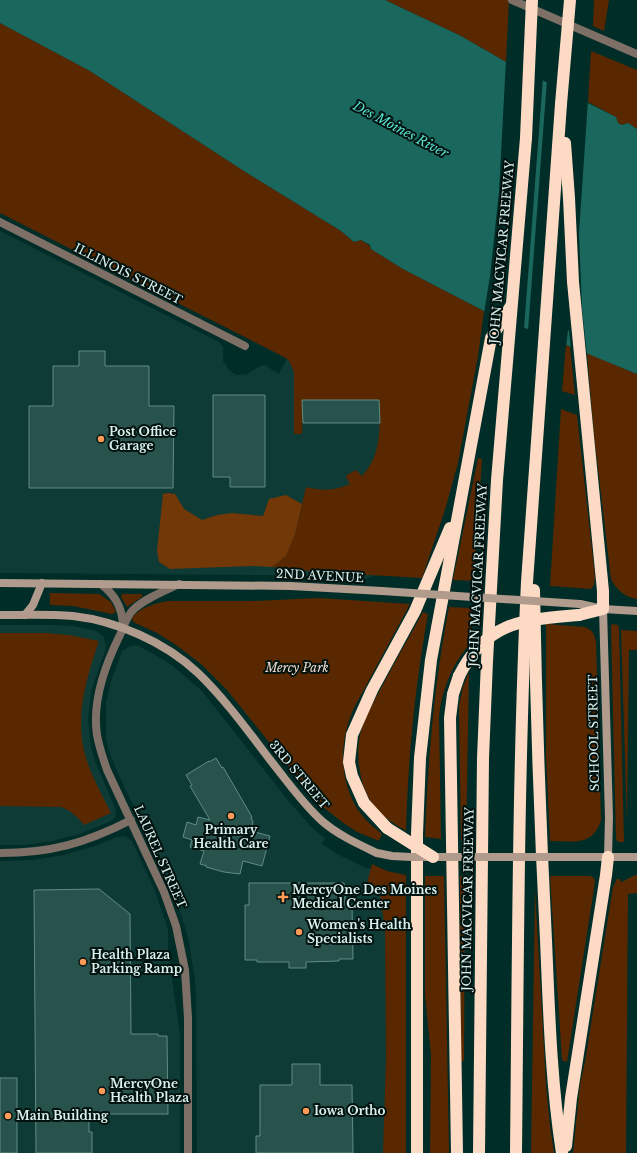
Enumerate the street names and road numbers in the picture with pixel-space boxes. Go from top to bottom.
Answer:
street label: JOHN MACVICAR FREEWAY [486,159,517,346]
street label: ILLINOIS STREET [72,240,185,307]
street label: JOHN MACVICAR FREEWAY [465,483,490,669]
street label: 2ND AVENUE [276,566,365,585]
street label: SCHOOL STREET [585,674,602,791]
street label: 3RD STREET [266,737,333,812]
street label: LAUREL STREET [131,803,190,911]
street label: JOHN MACVICAR FREEWAY [458,807,477,993]

